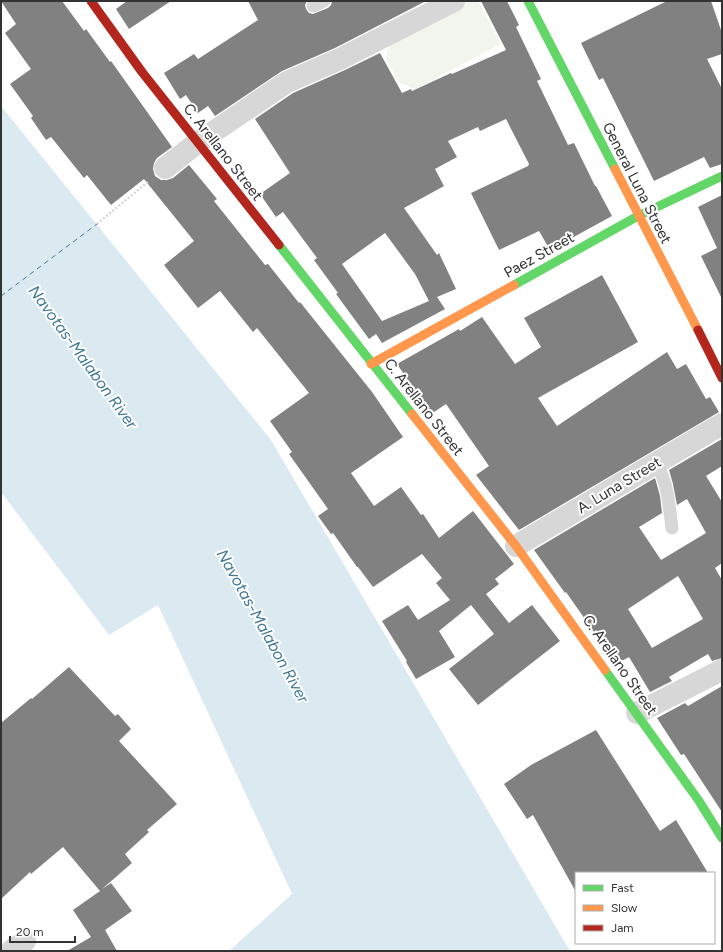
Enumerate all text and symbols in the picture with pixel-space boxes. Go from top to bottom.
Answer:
street label: C. Arellano Street [180,100,267,204]
street label: General Luna Street [599,119,676,247]
street label: Paez Street [501,228,578,282]
water label: Navotas-Malabon River [25,282,142,433]
street label: C. Arellano Street [381,355,468,459]
street label: A. Luna Street [574,453,665,517]
water label: Navotas-Malabon River [213,546,313,707]
street label: C. Arellano Street [579,611,661,719]
legend [575,872,715,944]
text: Fast [611,881,634,895]
text: Slow [611,901,638,915]
scale bar [10,918,75,944]
text: Jam [611,921,634,935]
text: 20 m [16,925,44,939]

